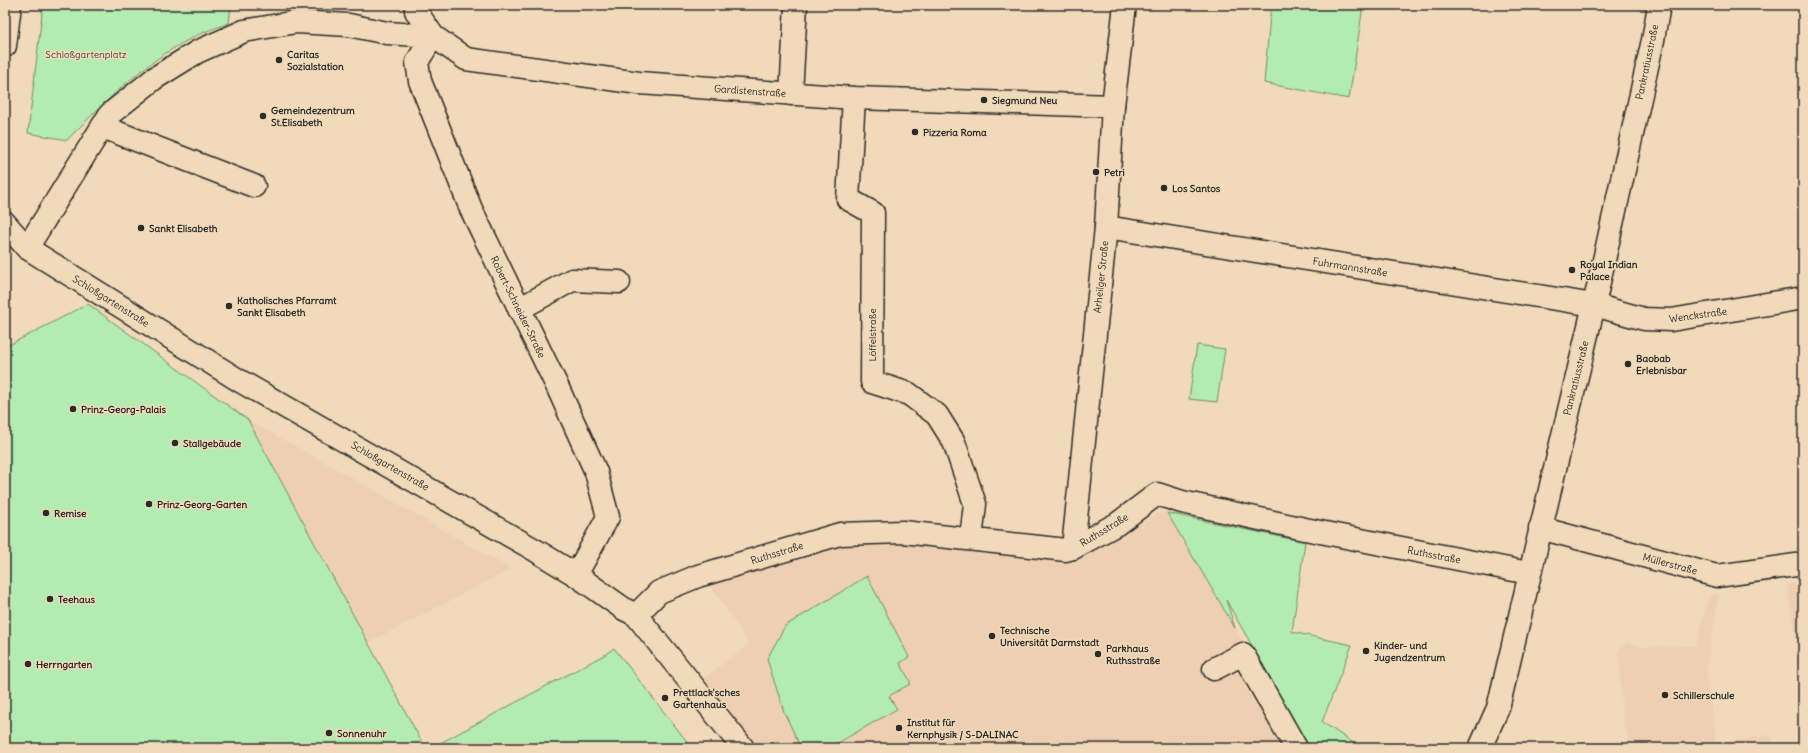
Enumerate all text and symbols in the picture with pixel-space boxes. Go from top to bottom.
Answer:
street label: Pankratiusstraße [1633,23,1661,101]
park label: Schloßgartenplatz [45,48,127,61]
place label: Caritas Sozialstation [287,48,344,73]
marker: Caritas Sozialstation [274,55,284,65]
street label: Gardistenstraße [713,82,787,100]
place label: Siegmund Neu [992,94,1058,107]
marker: Siegmund Neu [979,95,989,105]
place label: Gemeindezentrum St.Elisabeth [271,104,355,129]
marker: Gemeindezentrum St.Elisabeth [258,111,268,121]
place label: Pizzeria Roma [923,126,987,139]
marker: Pizzeria Roma [910,127,920,137]
place label: Petri [1104,166,1125,179]
marker: Petri [1091,167,1101,177]
place label: Los Santos [1172,182,1221,195]
marker: Los Santos [1159,183,1169,193]
place label: Sankt Elisabeth [149,222,218,235]
marker: Sankt Elisabeth [136,223,146,233]
street label: Arheilger Straße [1091,240,1111,314]
street label: Robert-Schneider-Straße [488,254,548,360]
street label: Fuhrmannstraße [1312,255,1388,279]
place label: Royal Indian Palace [1580,258,1638,283]
marker: Royal Indian Palace [1567,265,1577,275]
street label: Schloßgartenstraße [70,272,152,330]
place label: Katholisches Pfarramt Sankt Elisabeth [237,294,337,319]
marker: Katholisches Pfarramt Sankt Elisabeth [224,301,234,311]
street label: Wenckstraße [1668,304,1728,326]
street label: Löffelstraße [866,308,879,362]
street label: Pankratiusstraße [1560,339,1592,417]
place label: Baobab Erlebnisbar [1636,352,1688,377]
marker: Baobab Erlebnisbar [1623,359,1633,369]
place label: Prinz-Georg-Palais [81,403,166,416]
marker: Prinz-Georg-Palais [68,404,78,414]
place label: Stallgebäude [183,437,242,450]
marker: Stallgebäude [170,438,180,448]
street label: Schloßgartenstraße [349,438,431,494]
place label: Prinz-Georg-Garten [157,498,247,511]
marker: Prinz-Georg-Garten [144,499,154,509]
place label: Remise [54,507,87,520]
marker: Remise [41,508,51,518]
street label: Ruthsstraße [1077,510,1131,550]
street label: Ruthsstraße [749,539,805,567]
street label: Ruthsstraße [1406,543,1462,567]
street label: Müllerstraße [1641,550,1699,578]
place label: Teehaus [58,593,96,606]
marker: Teehaus [45,594,55,604]
place label: Technische Universität Darmstadt [1000,624,1100,649]
marker: Technische Universität Darmstadt [987,631,997,641]
place label: Kinder- und Jugendzentrum [1374,639,1445,664]
place label: Parkhaus Ruthsstraße [1106,642,1161,667]
marker: Kinder- und Jugendzentrum [1361,646,1371,656]
marker: Parkhaus Ruthsstraße [1093,649,1103,659]
place label: Herrngarten [36,658,92,671]
marker: Herrngarten [23,659,33,669]
place label: Prettlack'sches Gartenhaus [673,686,741,711]
place label: Schillerschule [1673,689,1735,702]
marker: Schillerschule [1660,690,1670,700]
marker: Prettlack'sches Gartenhaus [660,693,670,703]
place label: Institut für Kernphysik / S-DALINAC [907,716,1019,741]
marker: Institut für Kernphysik / S-DALINAC [894,723,904,733]
place label: Sonnenuhr [337,727,387,740]
marker: Sonnenuhr [324,728,334,738]

